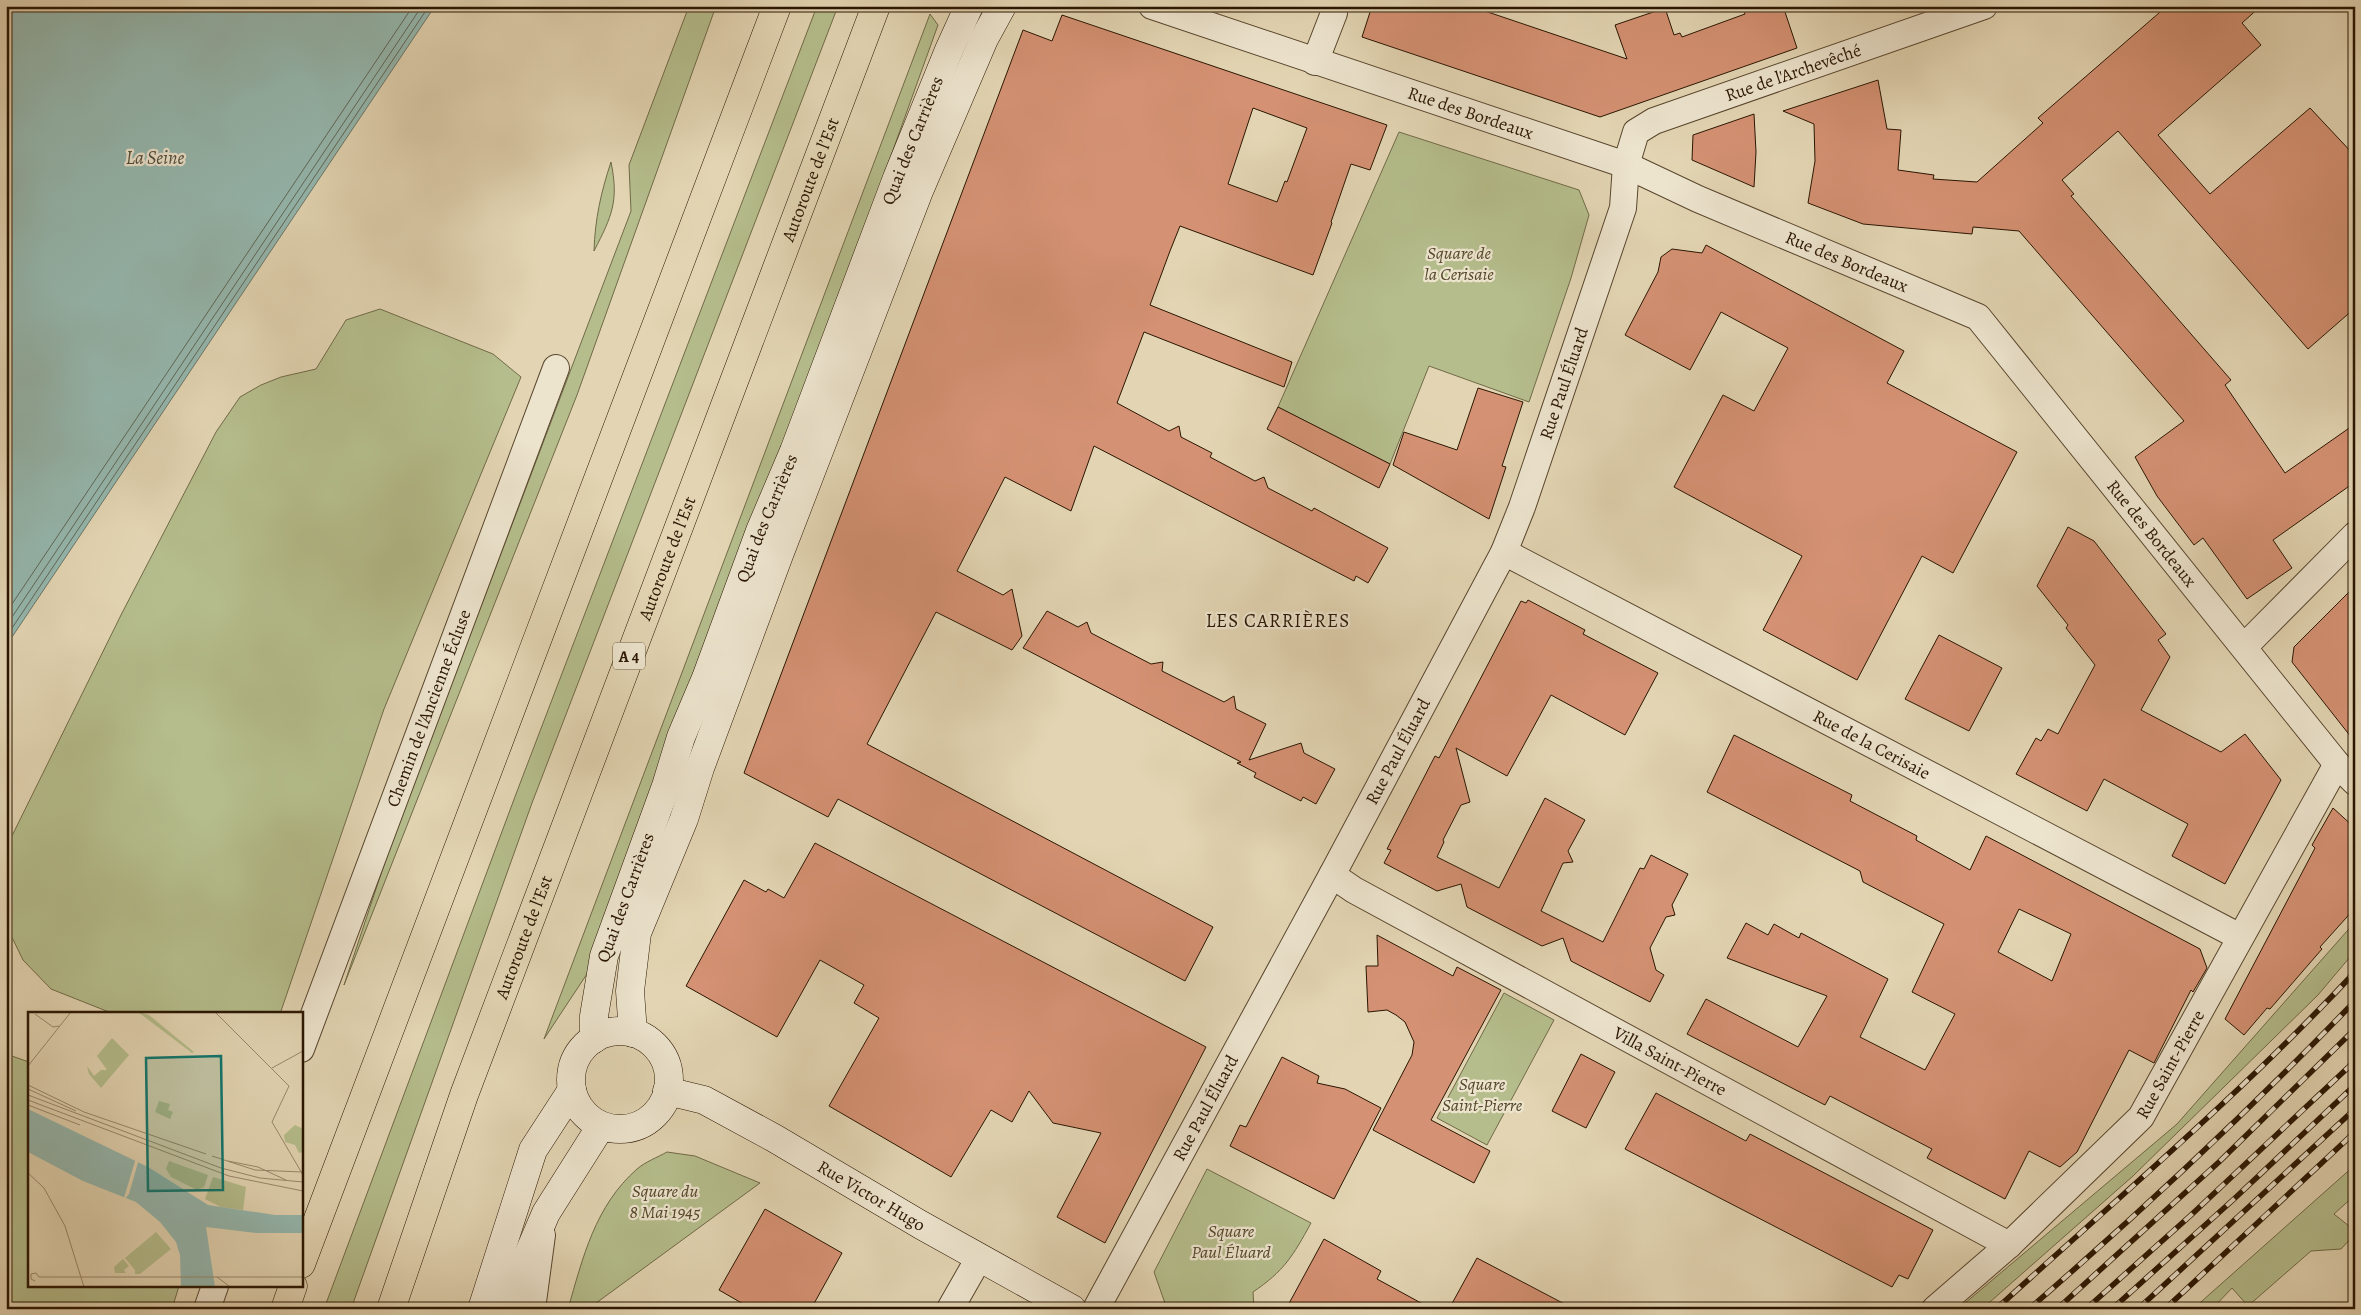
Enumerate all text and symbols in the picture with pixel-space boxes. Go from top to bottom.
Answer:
street label: Rue de l'Archevêché [1722,38,1864,107]
street label: Quai des Carrières [876,73,949,208]
street label: Rue des Bordeaux [1405,81,1537,145]
street label: Autoroute de l’Est [776,114,845,246]
water label: La Seine [126,145,184,171]
street label: Rue des Bordeaux [1782,225,1912,298]
park label: Square de la Cerisaie [1424,241,1494,286]
street label: Rue Paul Éluard [1534,324,1594,443]
street label: Quai des Carrières [730,450,803,586]
street label: Rue des Bordeaux [2101,475,2203,592]
street label: Autoroute de l’Est [632,493,701,625]
street label: Chemin de l'Ancienne Écluse [381,606,477,810]
district label: LES CARRIÈRES [1206,608,1350,634]
road number: A 4 [613,642,645,669]
street label: Rue Paul Éluard [1360,694,1436,809]
street label: Rue de la Cerisaie [1809,704,1935,785]
street label: Quai des Carrières [591,829,660,966]
street label: Autoroute de l’Est [489,872,558,1003]
street label: Rue Saint-Pierre [2130,1005,2210,1123]
inset map [28,1012,302,1288]
street label: Villa Saint-Pierre [1608,1020,1731,1102]
street label: Rue Paul Éluard [1167,1050,1244,1165]
park label: Square Saint-Pierre [1442,1072,1523,1117]
street label: Rue Victor Hugo [813,1154,930,1237]
park label: Square du 8 Mai 1945 [630,1179,701,1224]
park label: Square Paul Éluard [1191,1219,1271,1264]

